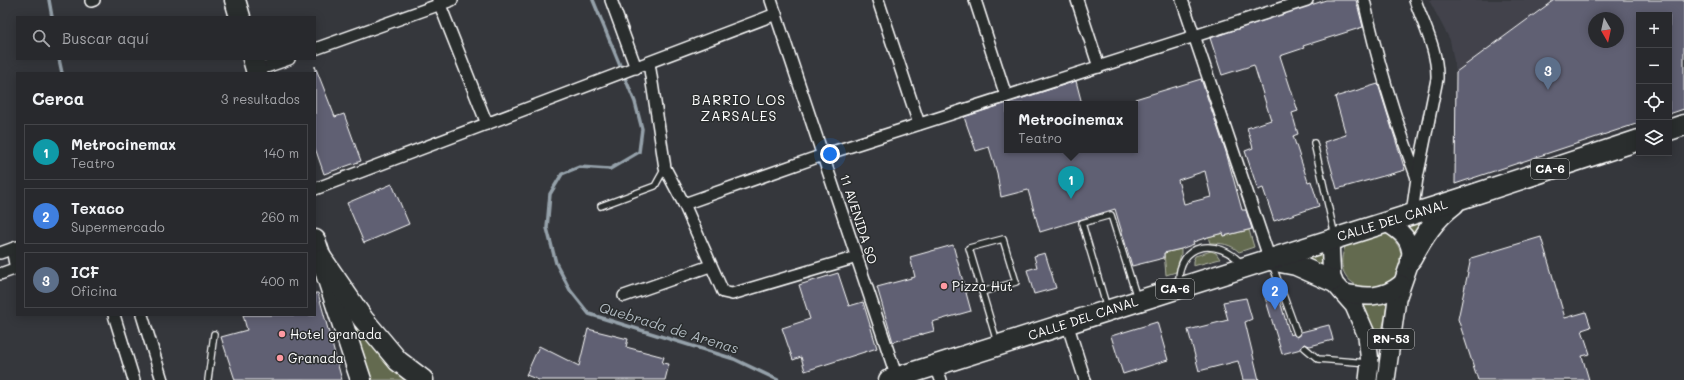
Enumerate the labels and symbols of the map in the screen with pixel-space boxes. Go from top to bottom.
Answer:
north arrow [1588,12,1624,48]
pin: 3 [1535,57,1561,90]
district label: BARRIO LOS ZARSALES [692,90,786,125]
your location [820,144,840,164]
road number: CA-6 [1531,159,1569,179]
pin: 1 [1058,166,1084,199]
street label: 11 AVENIDA SO [837,172,882,266]
street label: CALLE DEL CANAL [1335,195,1449,244]
place label: Pizza Hut [952,277,1013,294]
pin: 2 [1262,277,1288,310]
road number: CA-6 [1156,279,1194,299]
marker: Pizza Hut [939,281,949,291]
street label: CALLE DEL CANAL [1026,292,1140,343]
water label: Quebrada de Arenas [597,297,741,358]
place label: Hotel granada [290,325,382,342]
marker: Hotel granada [277,329,287,339]
road number: RN-53 [1368,329,1414,349]
place label: Granada [288,349,344,366]
marker: Granada [275,353,285,363]

